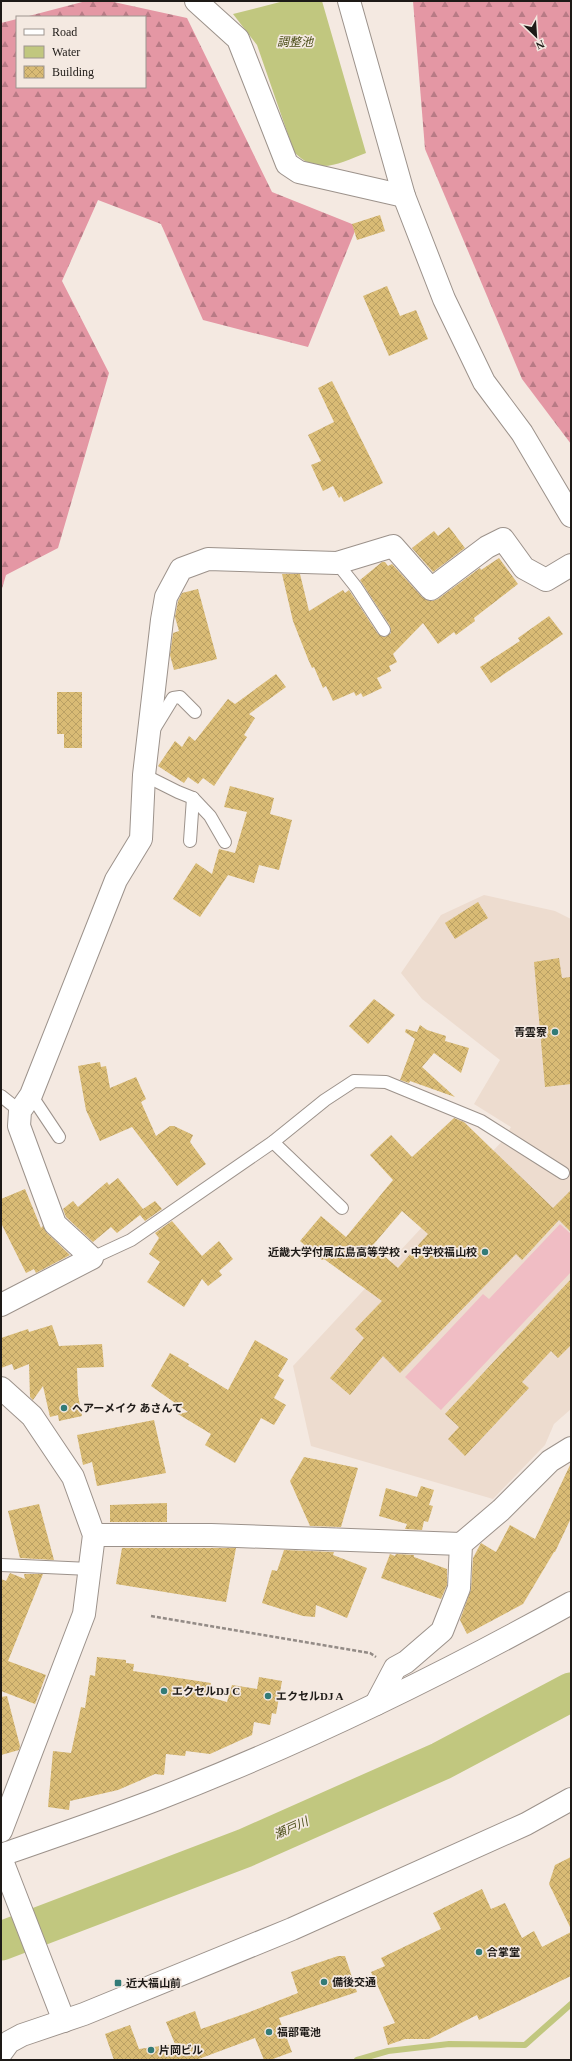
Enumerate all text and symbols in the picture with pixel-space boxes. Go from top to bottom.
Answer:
legend [16,16,146,88]
north arrow [516,16,556,56]
text: Road [52,25,77,39]
water label: 調整池 [277,35,314,49]
text: N [534,38,546,52]
text: Water [52,45,80,59]
text: Building [52,65,94,79]
place label: 青雲寮 [514,1026,547,1038]
marker: 青雲寮 [550,1027,560,1037]
place label: 近畿大学付属広島高等学校・中学校福山校 [268,1246,477,1258]
marker: 近畿大学付属広島高等学校・中学校福山校 [480,1247,490,1257]
place label: ヘアーメイク あさんて [72,1402,183,1414]
marker: ヘアーメイク あさんて [59,1403,69,1413]
place label: エクセルDJ C [172,1685,240,1697]
marker: エクセルDJ C [159,1686,169,1696]
place label: エクセルDJ A [276,1690,344,1702]
marker: エクセルDJ A [263,1691,273,1701]
water label: 瀬戸川 [272,1813,312,1842]
place label: 合掌堂 [487,1946,520,1958]
marker: 合掌堂 [474,1947,484,1957]
place label: 備後交通 [332,1976,376,1988]
place label: 近大福山前 [126,1977,181,1989]
marker: 備後交通 [319,1977,329,1987]
marker: 近大福山前 [113,1978,123,1988]
place label: 福部電池 [277,2026,321,2038]
marker: 福部電池 [264,2027,274,2037]
place label: 片岡ビル [159,2044,203,2056]
marker: 片岡ビル [146,2045,156,2055]

